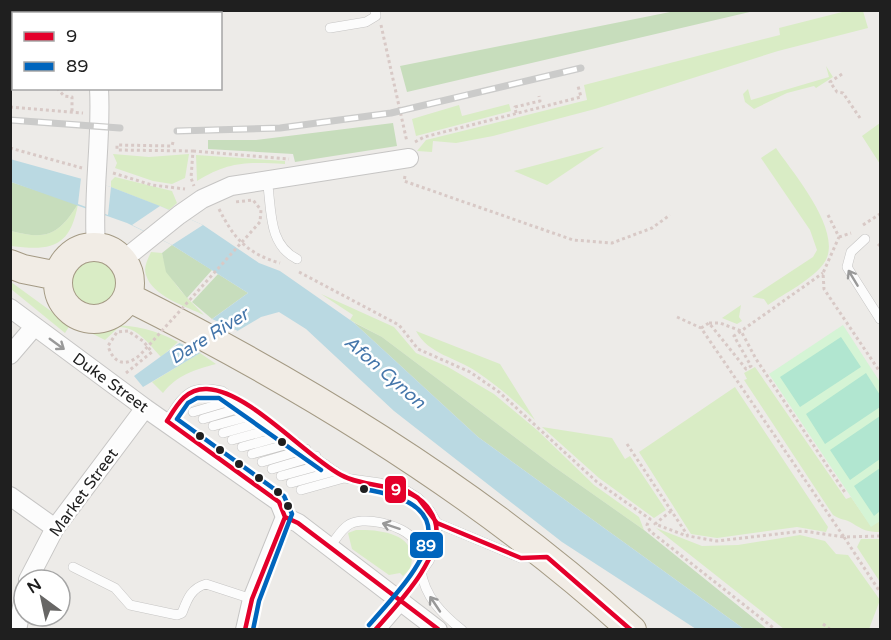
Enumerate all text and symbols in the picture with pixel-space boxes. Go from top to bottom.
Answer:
legend [12,12,222,90]
text: 9 [66,25,77,47]
text: 89 [66,55,89,77]
one-way arrow [847,270,859,287]
water label: Dare River [166,302,254,369]
water label: Afon Cynon [340,331,431,414]
one-way arrow [48,338,64,350]
street label: Duke Street [68,349,152,417]
unlabelled marker [194,430,206,442]
unlabelled marker [276,436,288,448]
unlabelled marker [214,444,226,456]
street label: Market Street [45,445,123,541]
unlabelled marker [233,458,245,470]
unlabelled marker [253,472,265,484]
line badge: 9 [384,475,407,504]
text: 9 [391,480,401,500]
unlabelled marker [358,483,370,495]
unlabelled marker [272,486,284,498]
unlabelled marker [282,500,294,512]
one-way arrow [382,520,401,531]
line badge: 89 [409,531,444,559]
text: 89 [416,536,436,556]
north arrow [12,568,72,628]
text: N [24,574,45,598]
one-way arrow [429,596,441,613]

